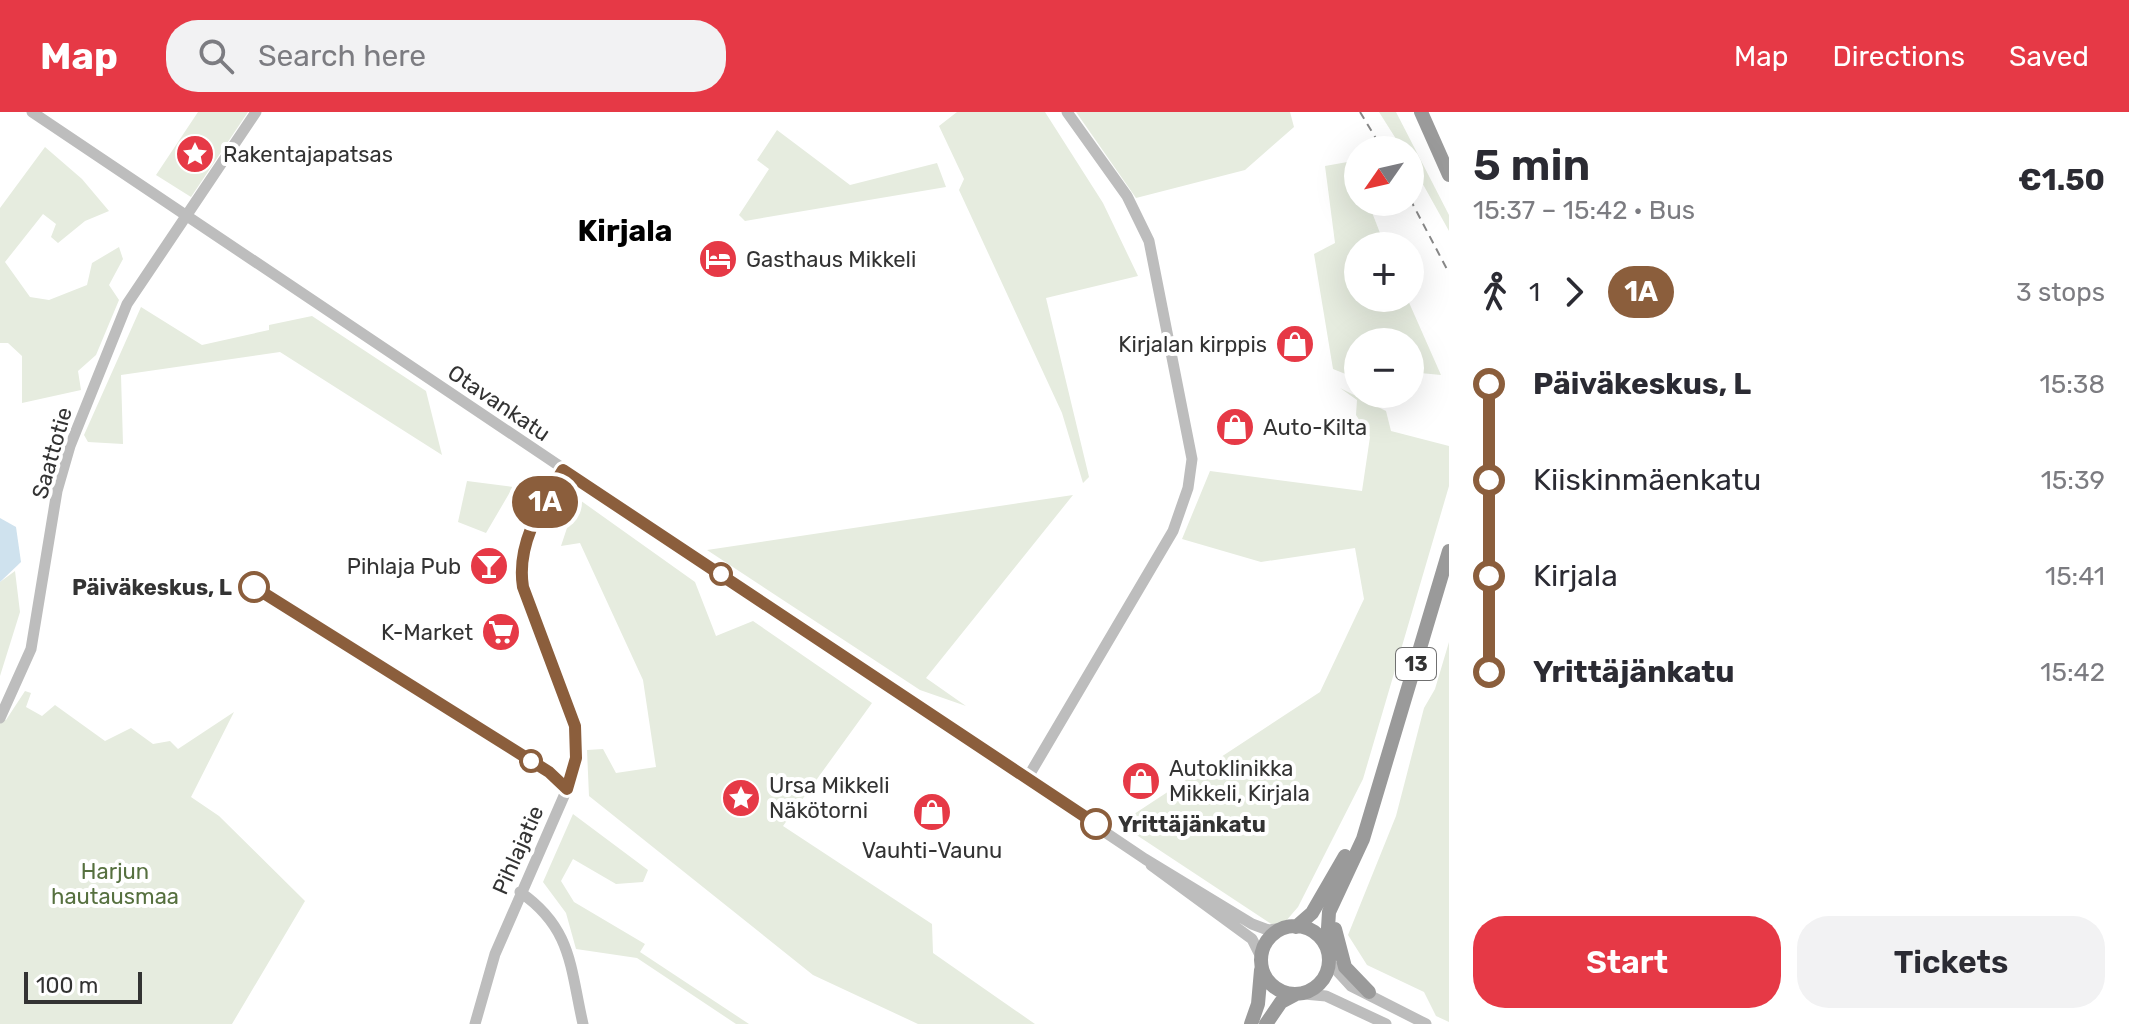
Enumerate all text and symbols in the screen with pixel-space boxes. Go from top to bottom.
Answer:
search box [166,20,726,92]
text: Map [40,33,118,79]
icon: search [194,34,238,78]
text: Search here [258,38,426,74]
text: Map [1734,40,1788,73]
text: Directions [1832,40,1965,73]
text: Saved [2009,40,2089,73]
place icon: Rakentajapatsas [174,133,216,175]
north arrow [1344,136,1424,216]
map controls [1344,136,1424,408]
text: 5 min [1473,139,1590,191]
place label: Rakentajapatsas [223,141,393,168]
text: €1.50 [2018,162,2105,198]
text: 15:37 – 15:42 · Bus [1473,195,1695,226]
district label: Kirjala [577,213,673,249]
button: + [1344,232,1424,312]
hotel icon: Gasthaus Mikkeli [697,238,739,280]
place label: Gasthaus Mikkeli [746,246,916,273]
icon: walk [1473,270,1517,314]
icon: forward [1552,270,1596,314]
text: 1A [1624,275,1658,308]
text: 1 [1529,277,1540,308]
text: 3 stops [2016,277,2105,308]
shop icon: Kirjalan kirppis [1274,323,1316,365]
button: − [1344,328,1424,408]
place label: Kirjalan kirppis [1118,331,1267,358]
street label: Otavankatu [443,359,555,447]
text: Päiväkeskus, L [1533,366,1751,402]
text: 15:38 [2040,369,2105,400]
street label: Saattotie [26,404,78,502]
shop icon: Auto-Kilta [1214,406,1256,448]
place label: Auto-Kilta [1263,414,1367,441]
text: Kiiskinmäenkatu [1533,462,1761,498]
text: 15:39 [2041,465,2105,496]
line badge: 1A [509,476,581,528]
text: 1A [528,485,562,518]
bar icon: Pihlaja Pub [468,545,510,587]
place label: Pihlaja Pub [347,553,461,580]
text: Kirjala [1533,558,1618,594]
text: 15:41 [2045,561,2105,592]
unlabelled marker [710,563,732,585]
marker: Päiväkeskus, L [239,572,269,602]
place label: Päiväkeskus, L [72,574,232,601]
supermarket icon: K-Market [480,611,522,653]
place label: K-Market [381,619,473,646]
road number: 13 [1396,648,1436,680]
text: Yrittäjänkatu [1533,654,1734,690]
text: 15:42 [2040,657,2105,688]
unlabelled marker [520,750,542,772]
place label: Autoklinikka Mikkeli, Kirjala [1169,755,1310,807]
shop icon: Autoklinikka Mikkeli, Kirjala [1120,760,1162,802]
place label: Ursa Mikkeli Näkötorni [769,772,890,824]
place icon: Ursa Mikkeli Näkötorni [720,777,762,819]
shop icon: Vauhti-Vaunu [911,791,953,833]
street label: Pihlajatie [486,801,550,899]
marker: Yrittäjänkatu [1081,809,1111,839]
place label: Yrittäjänkatu [1118,811,1266,838]
place label: Vauhti-Vaunu [862,837,1002,864]
park label: Harjun hautausmaa [51,858,179,910]
button: Start [1473,916,1781,1008]
button: Tickets [1797,916,2105,1008]
scale bar [24,968,142,1004]
text: 100 m [36,972,98,999]

